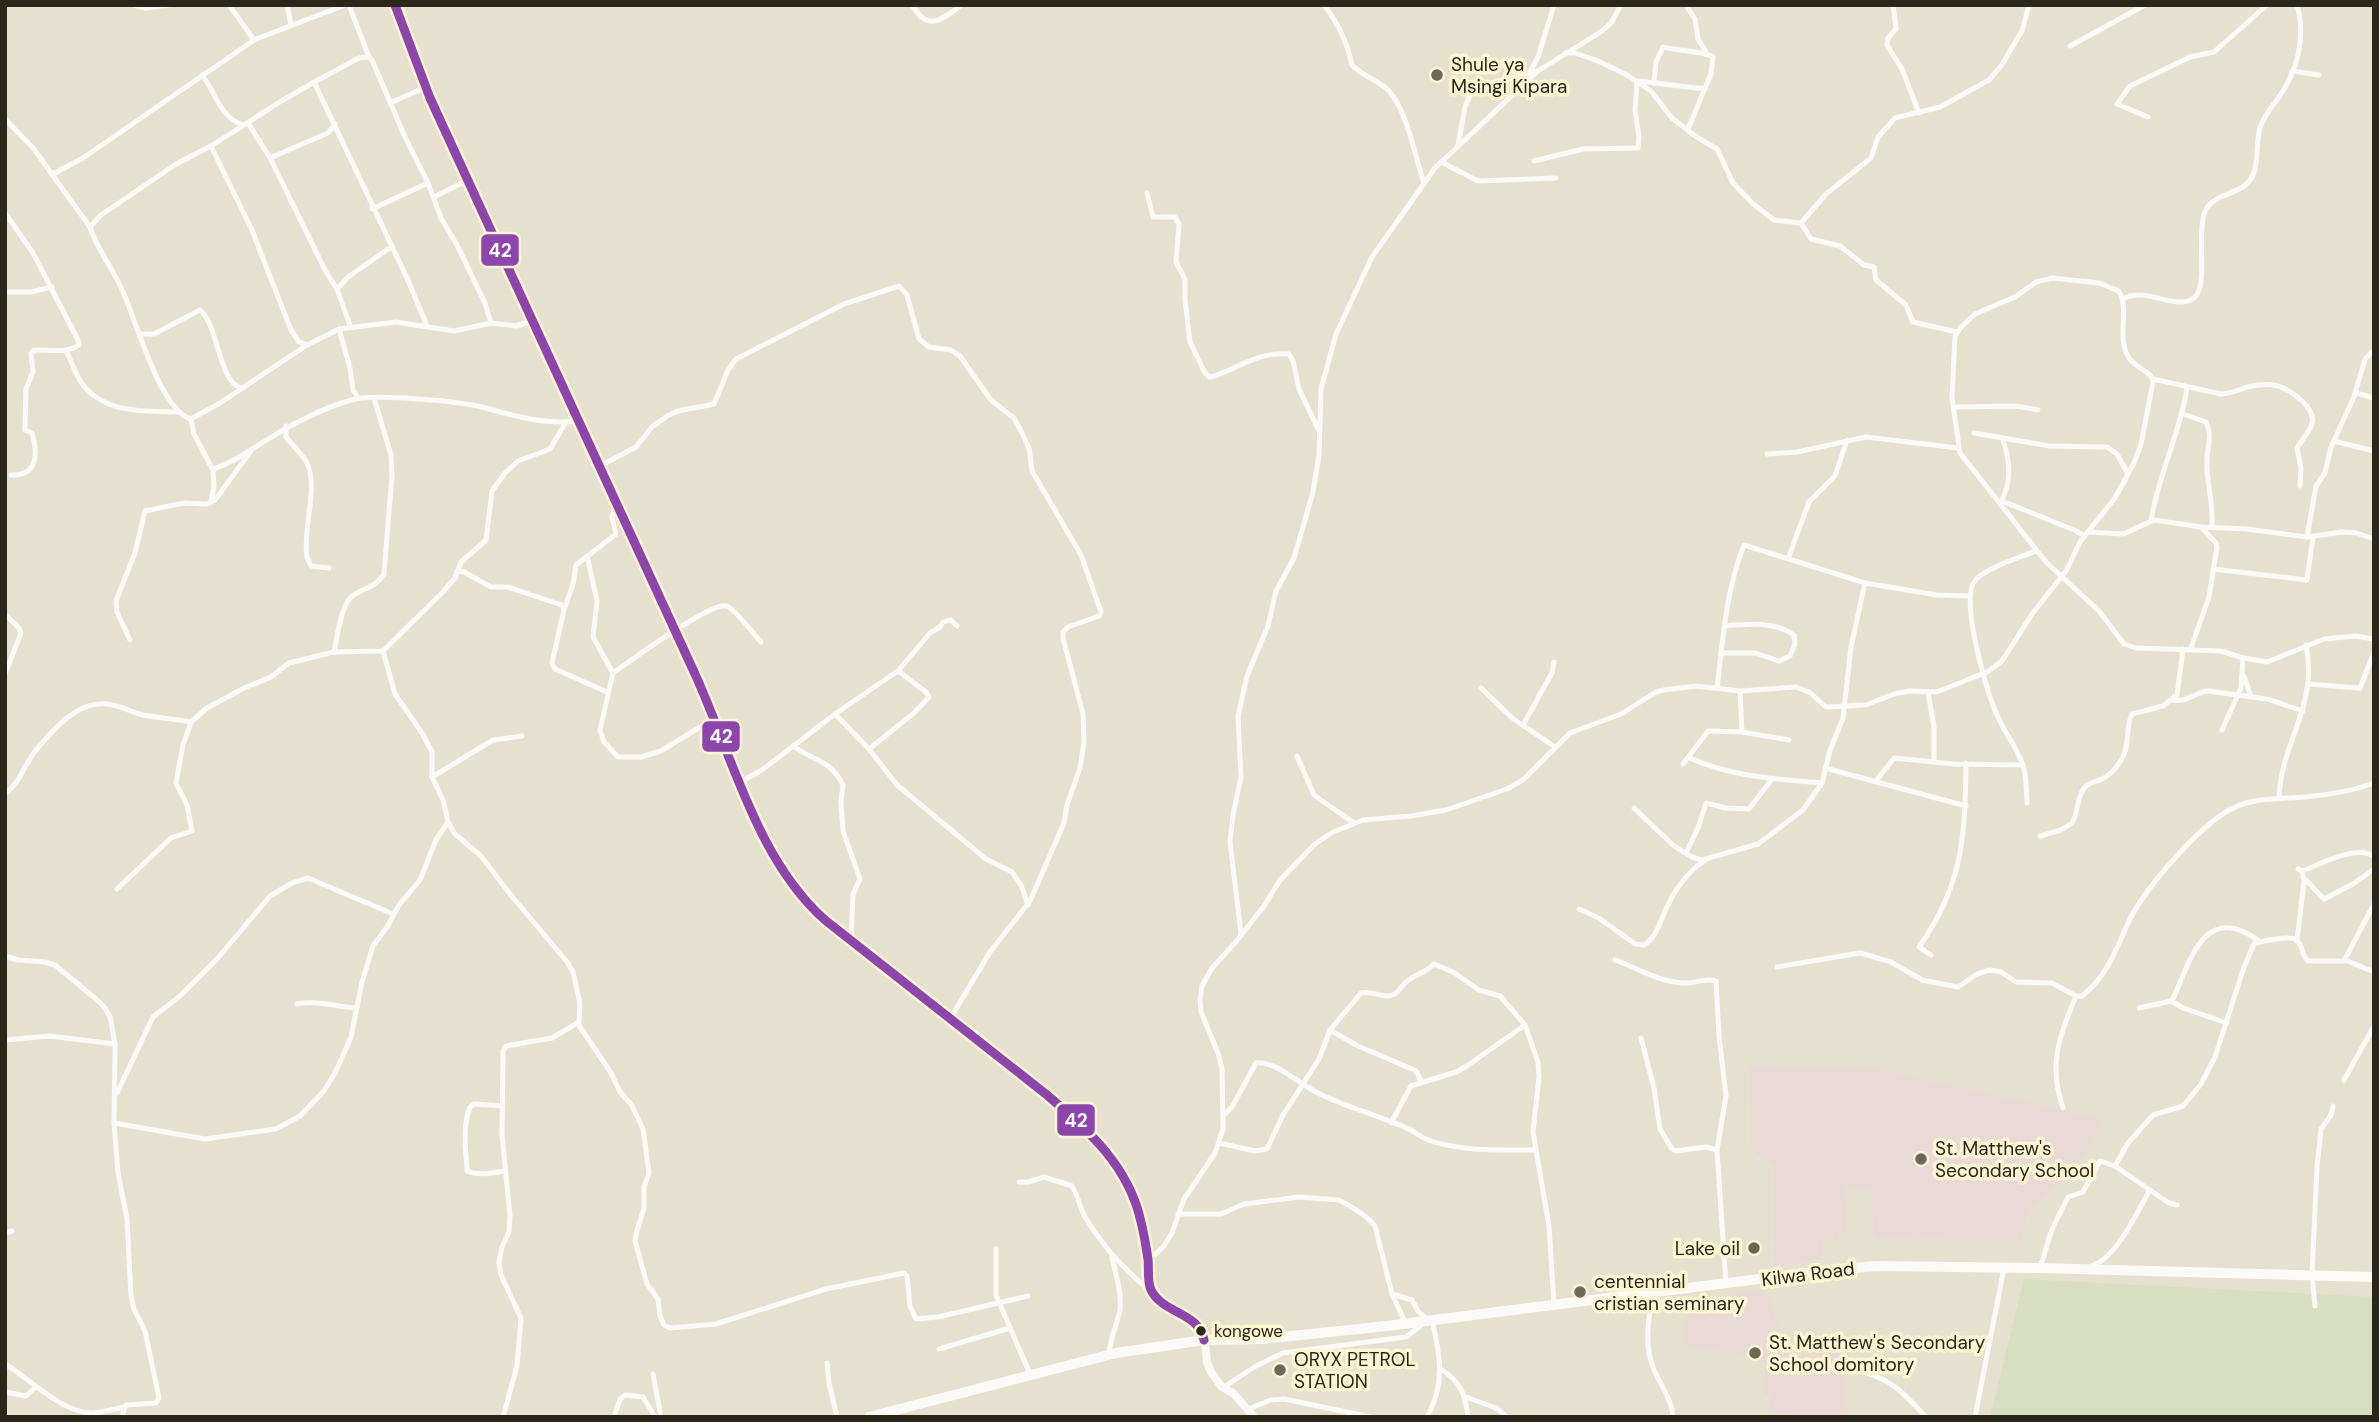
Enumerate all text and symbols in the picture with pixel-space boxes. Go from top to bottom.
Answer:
place label: Shule ya Msingi Kipara [1451,52,1567,99]
marker: Shule ya Msingi Kipara [1429,67,1445,83]
line badge: 42 [480,233,520,267]
text: 42 [488,238,512,263]
line badge: 42 [701,720,741,753]
text: 42 [709,724,733,749]
line badge: 42 [1056,1103,1096,1137]
text: 42 [1064,1108,1088,1133]
place label: St. Matthew's Secondary School [1935,1136,2094,1183]
marker: St. Matthew's Secondary School [1913,1151,1929,1167]
place label: Lake oil [1675,1236,1740,1261]
marker: Lake oil [1746,1240,1762,1256]
street label: Kilwa Road [1760,1256,1856,1292]
place label: centennial cristian seminary [1594,1269,1745,1316]
marker: centennial cristian seminary [1572,1284,1588,1300]
place label: kongowe [1214,1320,1283,1342]
marker: kongowe [1194,1324,1208,1338]
place label: St. Matthew's Secondary School domitory [1769,1330,1986,1377]
marker: St. Matthew's Secondary School domitory [1747,1345,1763,1361]
place label: ORYX PETROL STATION [1294,1347,1415,1394]
marker: ORYX PETROL STATION [1272,1362,1288,1378]

